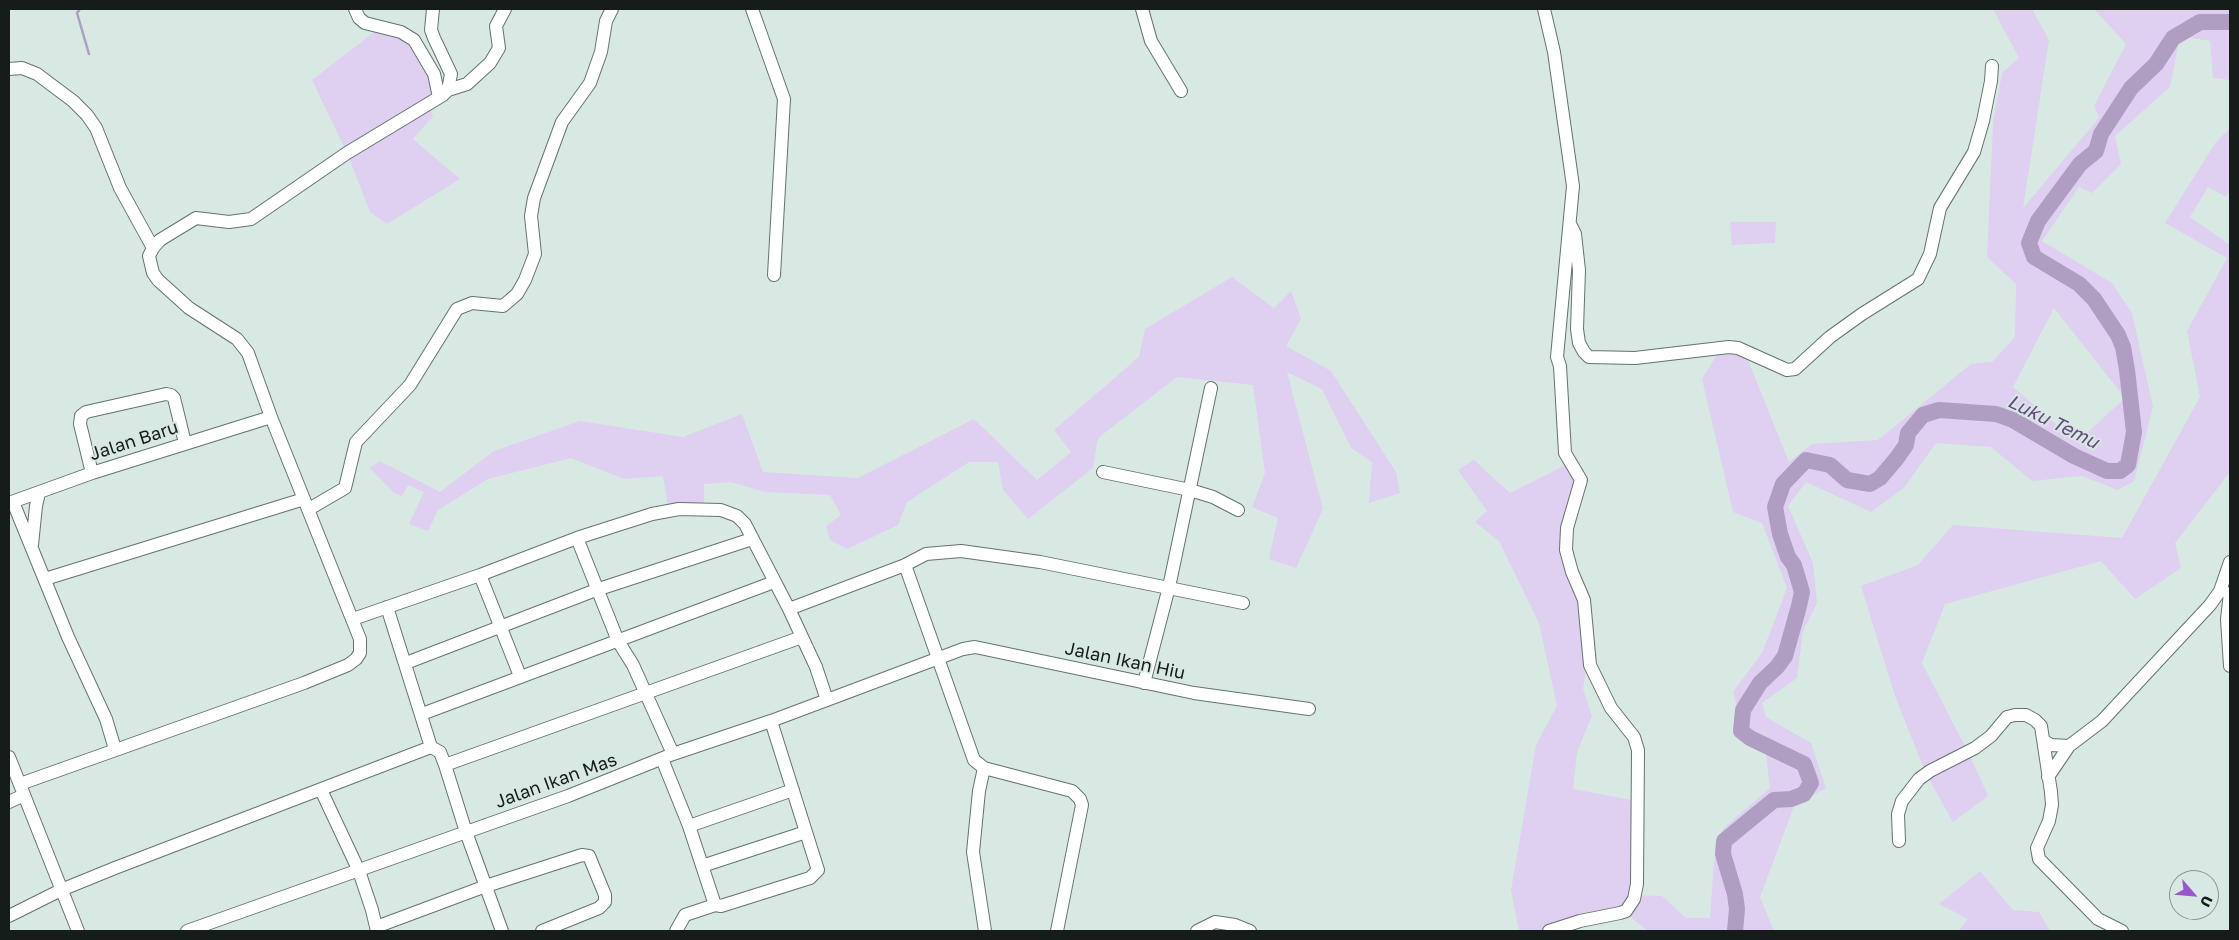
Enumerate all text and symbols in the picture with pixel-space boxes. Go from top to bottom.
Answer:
water label: Luku Temu [2004,390,2102,454]
street label: Jalan Baru [87,417,181,465]
street label: Jalan Ikan Hiu [1063,638,1187,684]
street label: Jalan Ikan Mas [492,749,620,813]
north arrow [2169,870,2219,920]
text: U [2197,893,2217,910]

